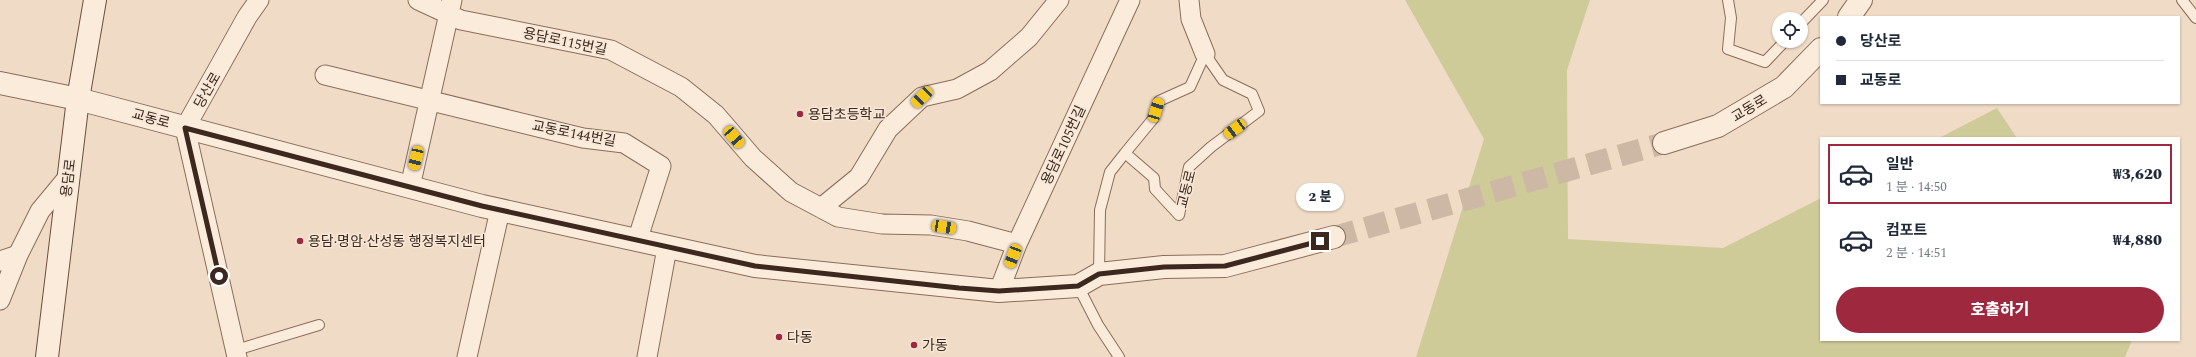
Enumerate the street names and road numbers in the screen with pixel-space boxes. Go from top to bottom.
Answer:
street label: 용담로115번길 [521,22,609,61]
street label: 당산로 [189,68,226,112]
street label: 교동로 [1727,89,1771,127]
street label: 용담로105번길 [1036,102,1091,188]
street label: 교동로 [129,103,172,134]
street label: 교동로144번길 [530,115,618,152]
street label: 용담로 [56,157,81,199]
street label: 교동로 [1172,168,1201,210]

